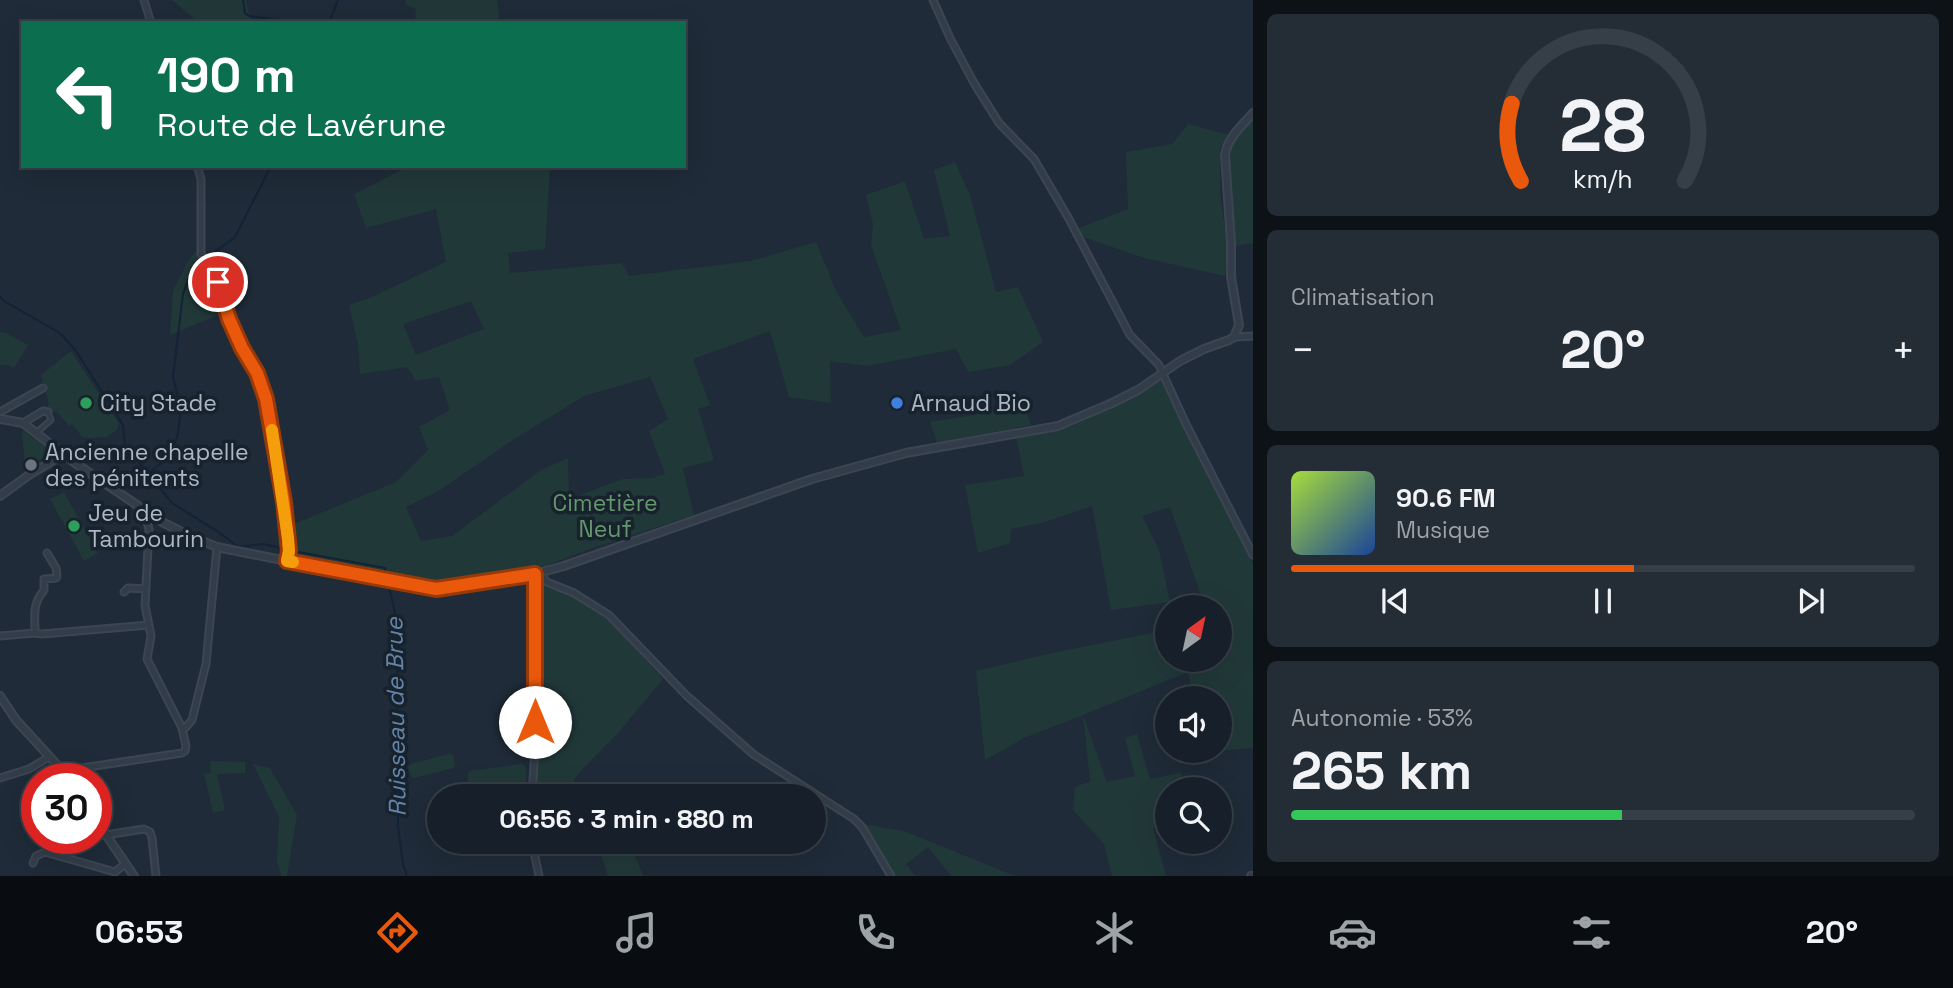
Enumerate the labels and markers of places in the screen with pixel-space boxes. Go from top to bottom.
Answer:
pin [188,252,248,312]
place label: City Stade [100,388,217,418]
place label: Arnaud Bio [911,388,1031,418]
marker: City Stade [78,395,94,411]
marker: Arnaud Bio [889,395,905,411]
place label: Ancienne chapelle des pénitents [45,437,249,493]
marker: Ancienne chapelle des pénitents [23,457,39,473]
place label: Jeu de Tambourin [88,498,204,554]
marker: Jeu de Tambourin [66,518,82,534]

